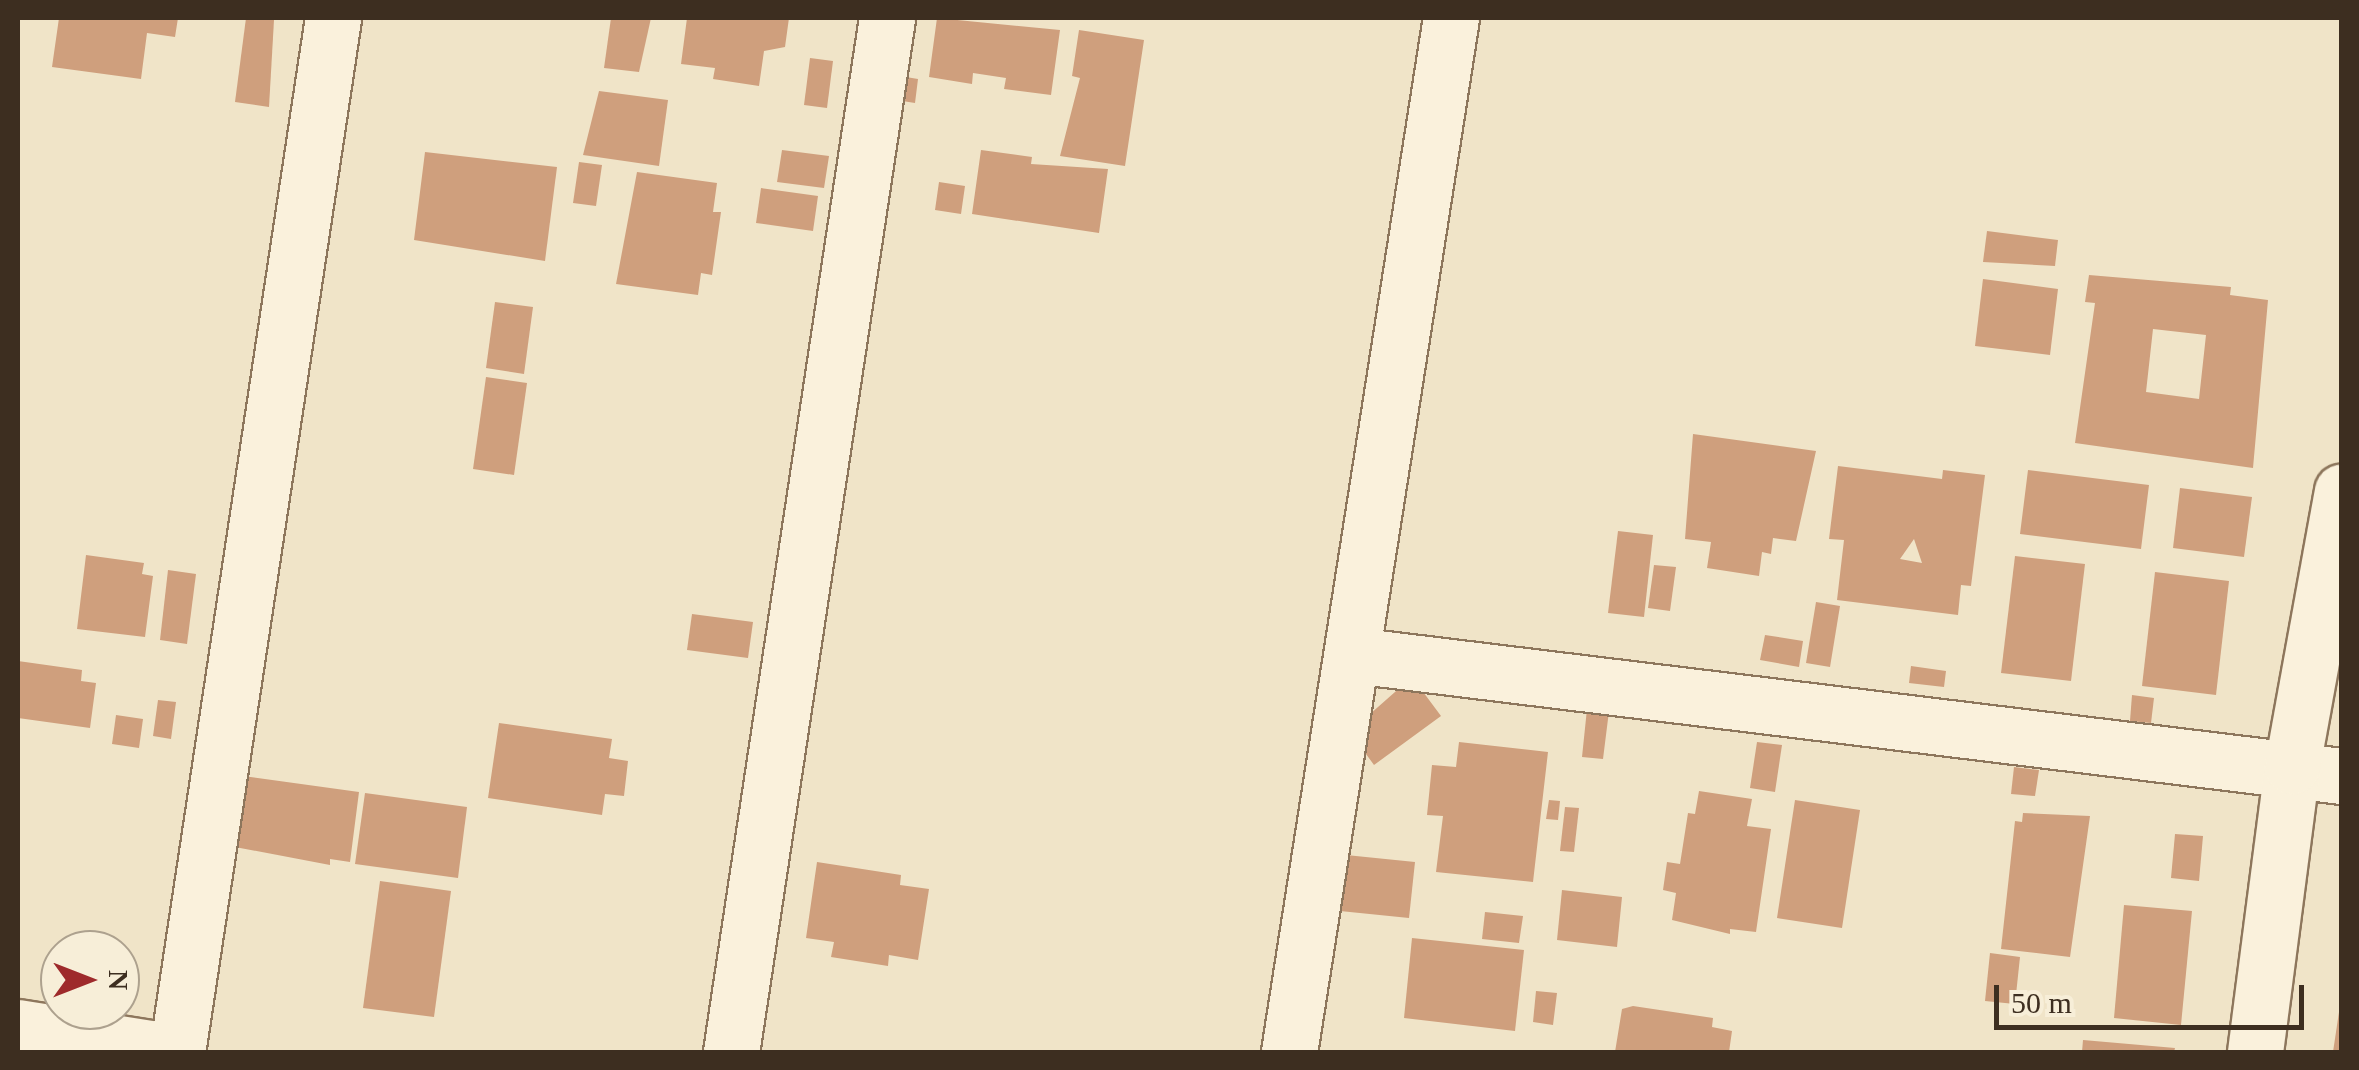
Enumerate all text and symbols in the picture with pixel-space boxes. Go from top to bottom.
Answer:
north arrow [40,930,140,1030]
scale bar [1999,965,2309,1027]
text: N [103,970,134,990]
text: 50 m [2011,986,2072,1019]

